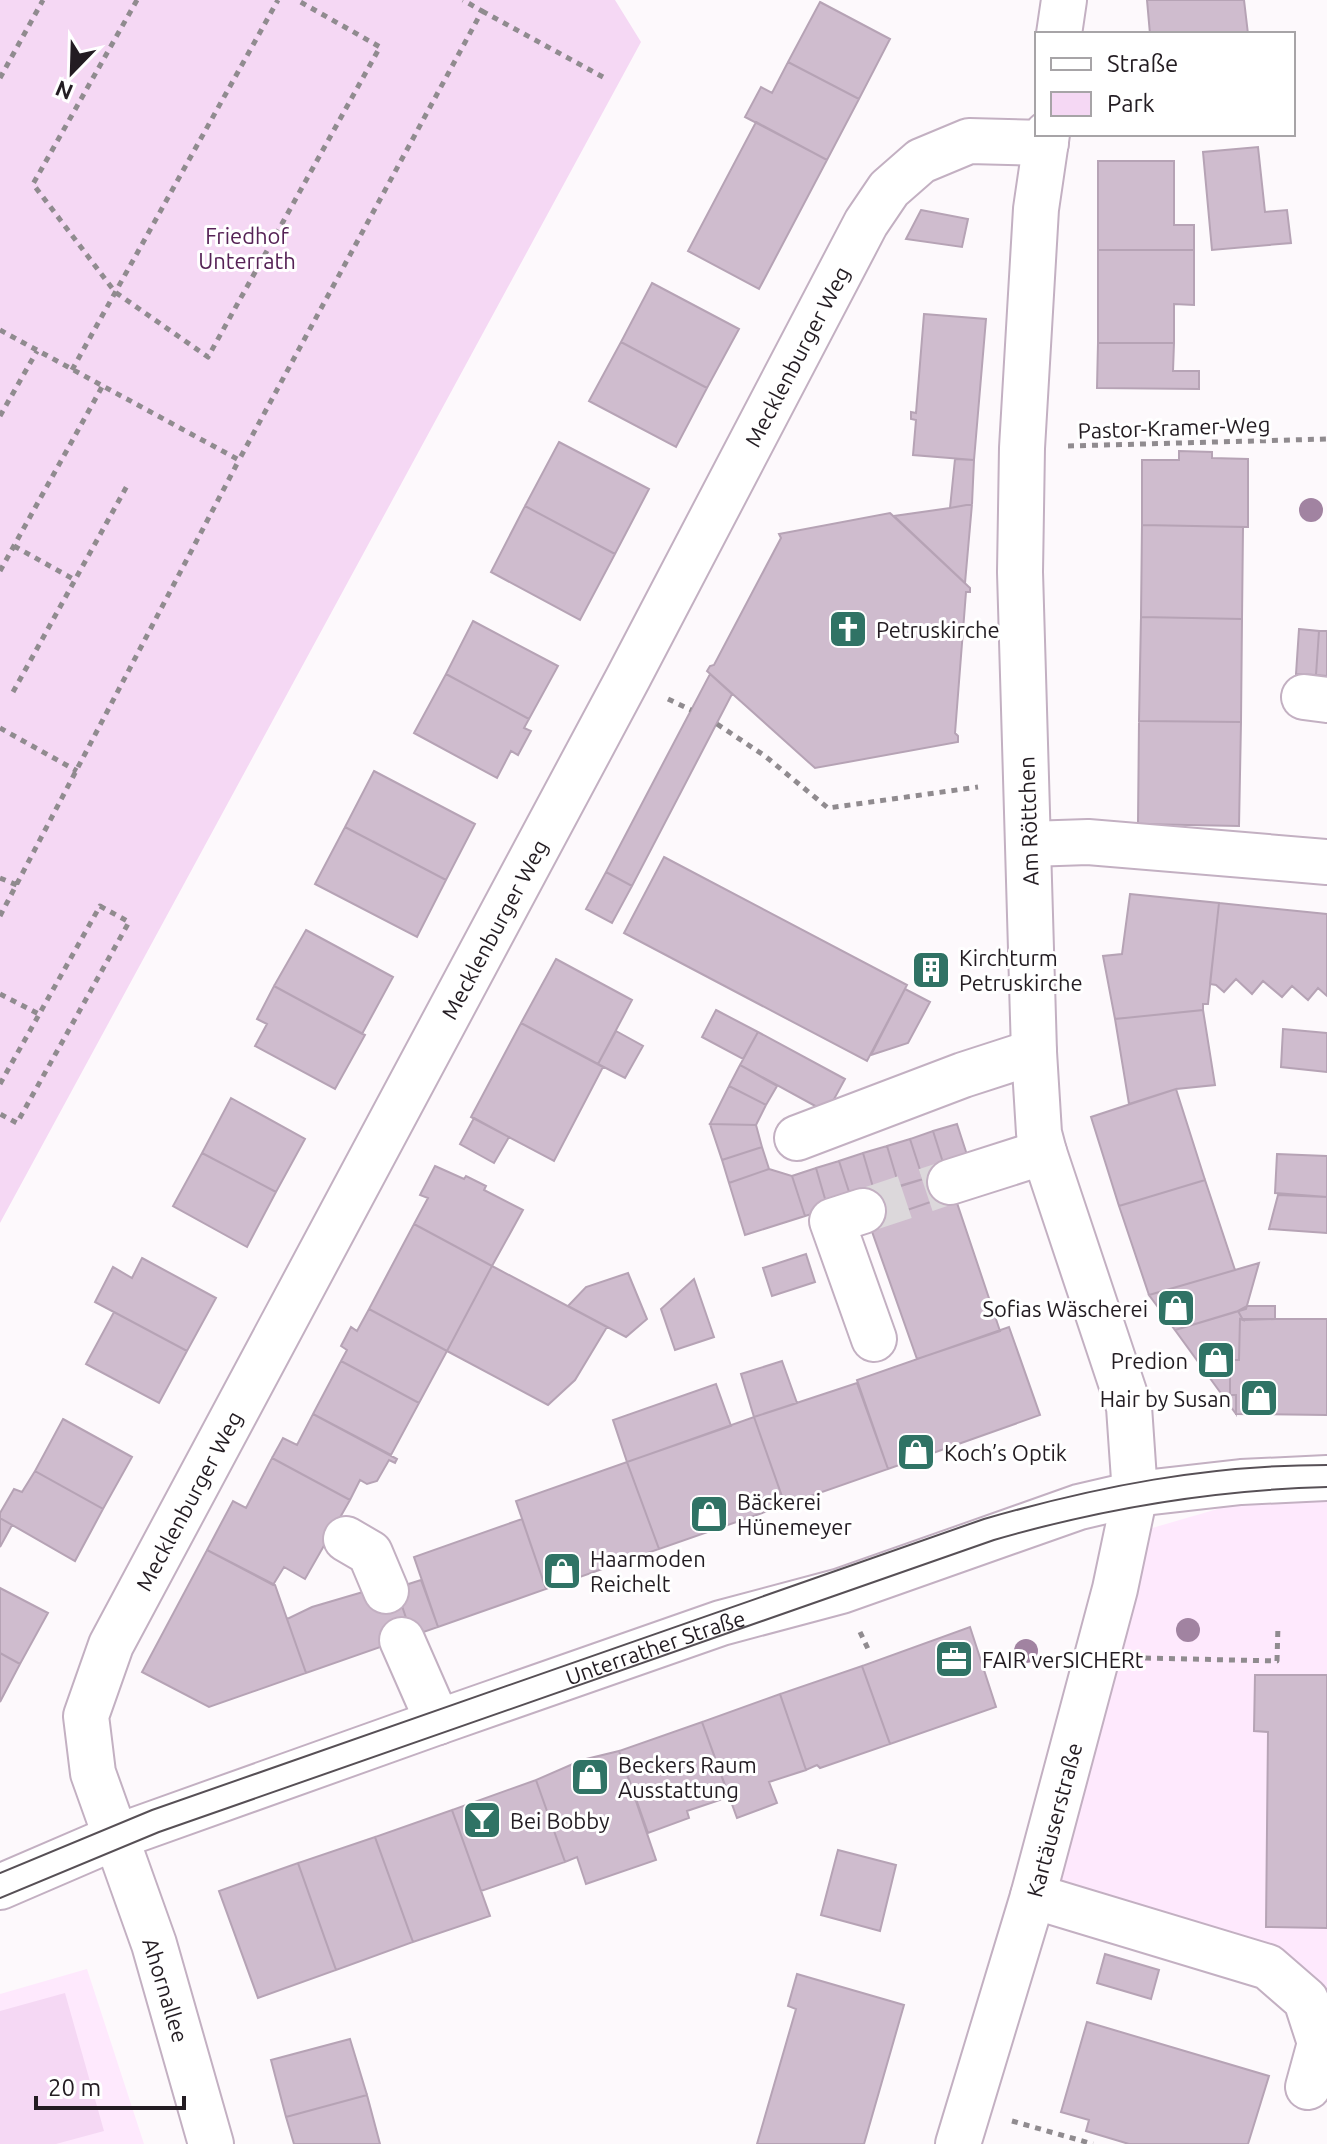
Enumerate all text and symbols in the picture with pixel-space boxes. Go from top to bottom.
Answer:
north arrow [32,32,112,112]
legend [1035,32,1295,136]
text: Straße [1107,50,1178,77]
text: N [52,76,76,106]
text: Park [1107,90,1155,117]
park label: Friedhof Unterrath [198,223,296,273]
street label: Mecklenburger Weg [739,262,854,451]
street label: Pastor-Kramer-Weg [1077,411,1271,443]
church icon: Petruskirche [827,608,869,650]
place label: Petruskirche [876,617,1000,642]
street label: Am Röttchen [1013,756,1043,886]
street label: Mecklenburger Weg [436,835,552,1023]
place label: Kirchturm Petruskirche [959,945,1083,995]
building icon: Kirchturm Petruskirche [910,949,952,991]
shop icon: Sofias Wäscherei [1155,1287,1197,1329]
place label: Sofias Wäscherei [982,1296,1148,1321]
shop icon: Predion [1195,1339,1237,1381]
place label: Predion [1111,1348,1188,1373]
shop icon: Hair by Susan [1238,1377,1280,1419]
place label: Hair by Susan [1100,1386,1231,1411]
street label: Mecklenburger Weg [130,1407,246,1595]
shop icon: Koch’s Optik [895,1431,937,1473]
place label: Koch’s Optik [944,1440,1067,1465]
place label: Bäckerei Hünemeyer [737,1489,852,1539]
shop icon: Bäckerei Hünemeyer [688,1493,730,1535]
place label: Haarmoden Reichelt [590,1546,706,1596]
shop icon: Haarmoden Reichelt [541,1550,583,1592]
street label: Unterrather Straße [562,1605,748,1689]
office icon: FAIR verSICHERt [933,1638,975,1680]
place label: FAIR verSICHERt [982,1647,1144,1672]
street label: Kartäuserstraße [1021,1740,1086,1900]
place label: Beckers Raum Ausstattung [618,1752,757,1802]
shop icon: Beckers Raum Ausstattung [569,1756,611,1798]
bar icon: Bei Bobby [461,1799,503,1841]
place label: Bei Bobby [510,1808,610,1833]
street label: Ahornallee [138,1935,194,2045]
scale bar [36,2060,184,2110]
text: 20 m [48,2074,101,2101]

